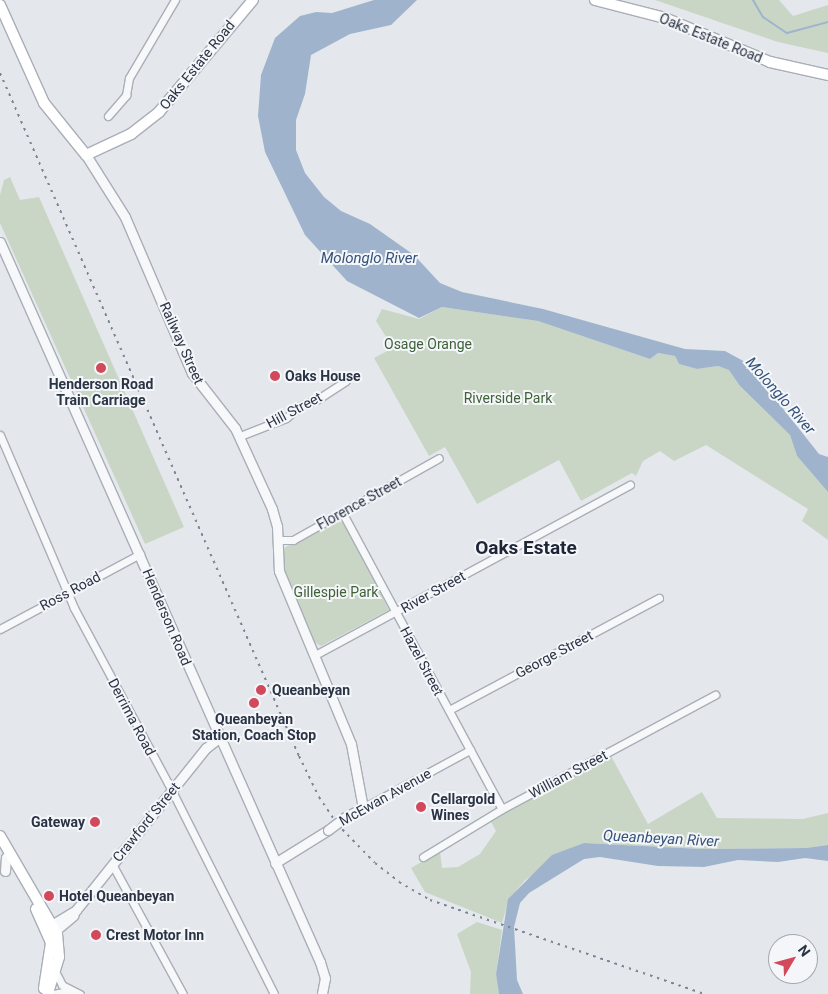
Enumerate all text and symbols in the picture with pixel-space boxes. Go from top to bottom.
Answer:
street label: Oaks Estate Road [657,10,765,66]
street label: Oaks Estate Road [156,17,238,113]
water label: Molonglo River [321,250,417,268]
street label: Railway Street [156,299,208,387]
park label: Osage Orange [384,336,472,352]
water label: Molonglo River [742,354,818,438]
marker: Henderson Road Train Carriage [95,362,107,374]
place label: Oaks House [285,368,361,384]
marker: Oaks House [269,370,281,382]
place label: Henderson Road Train Carriage [49,376,153,408]
street label: Hill Street [263,388,325,432]
park label: Riverside Park [464,390,552,406]
street label: Florence Street [314,473,404,533]
district label: Oaks Estate [475,537,577,559]
street label: Henderson Road [139,566,195,668]
street label: River Street [398,567,468,617]
street label: Ross Road [37,568,103,614]
park label: Gillespie Park [294,584,378,600]
street label: Hazel Street [397,624,447,698]
street label: George Street [512,627,596,681]
street label: Derrima Road [105,676,159,758]
place label: Queanbeyan [272,682,350,698]
marker: Queanbeyan [254,683,268,697]
marker: Queanbeyan Station, Coach Stop [248,697,260,709]
place label: Queanbeyan Station, Coach Stop [192,711,316,744]
street label: William Street [526,746,610,802]
street label: McEwan Avenue [336,765,434,829]
street label: Crawford Street [109,779,183,865]
place label: Cellargold Wines [431,791,495,824]
marker: Cellargold Wines [415,801,427,813]
place label: Gateway [31,814,85,830]
marker: Gateway [89,816,101,828]
water label: Queanbeyan River [603,827,719,851]
place label: Hotel Queanbeyan [59,888,174,904]
marker: Hotel Queanbeyan [43,890,55,902]
place label: Crest Motor Inn [106,927,204,943]
marker: Crest Motor Inn [90,929,102,941]
north arrow [768,934,818,984]
text: N [795,942,814,959]

